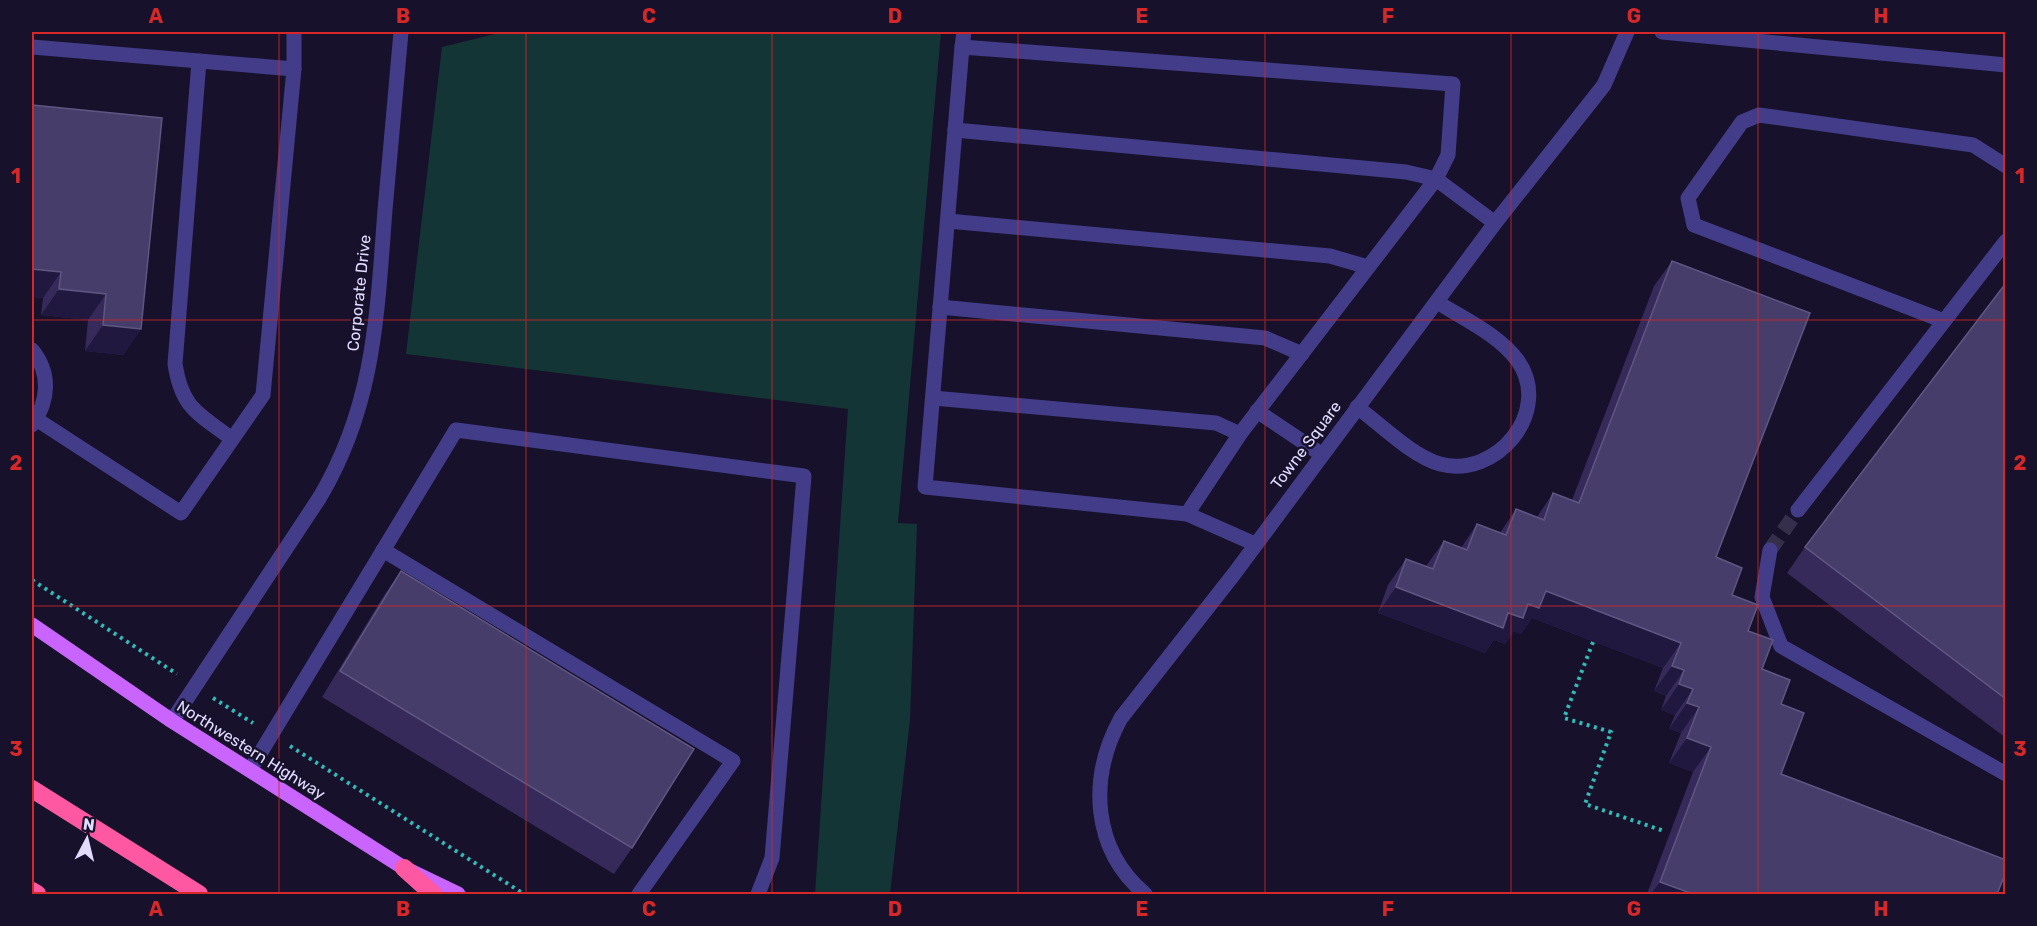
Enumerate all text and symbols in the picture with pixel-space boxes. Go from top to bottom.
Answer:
text: A [149,4,164,28]
text: B [396,4,410,28]
text: C [642,4,656,28]
text: D [888,4,902,28]
text: E [1136,4,1148,28]
text: F [1382,4,1394,28]
text: G [1627,4,1641,28]
text: H [1874,4,1888,28]
text: 1 [11,164,21,188]
text: 1 [2015,164,2025,188]
street label: Corporate Drive [343,234,375,352]
street label: Towne Square [1267,397,1345,493]
text: 2 [10,451,23,475]
text: 2 [2014,451,2027,475]
street label: Northwestern Highway [173,697,329,804]
text: 3 [9,737,23,761]
text: 3 [2013,737,2027,761]
north arrow [57,809,117,869]
text: N [82,814,96,835]
text: A [149,897,164,921]
text: B [396,897,410,921]
text: C [642,897,656,921]
text: D [888,897,902,921]
text: E [1136,897,1148,921]
text: F [1382,897,1394,921]
text: G [1627,897,1641,921]
text: H [1874,897,1888,921]

